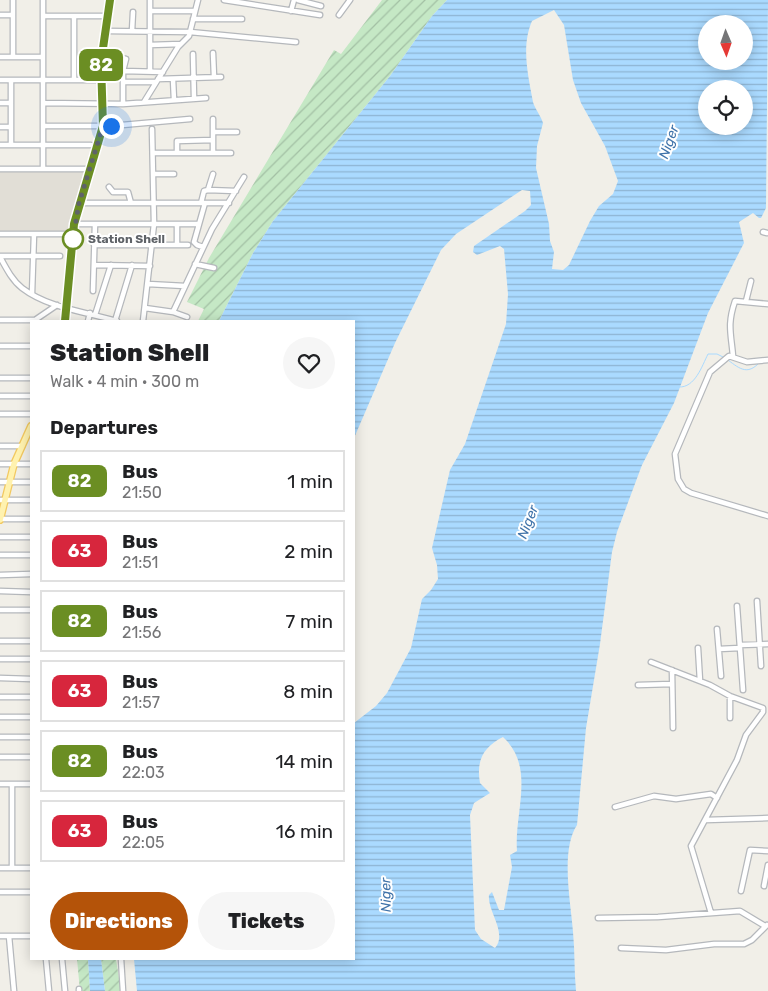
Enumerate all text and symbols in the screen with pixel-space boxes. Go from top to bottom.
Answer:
north arrow [698,15,752,70]
map controls [698,15,753,135]
line badge: 82 [78,49,124,81]
text: 82 [89,54,113,76]
button: locate [698,80,753,135]
your location [99,114,124,139]
water label: Niger [655,122,683,161]
marker: Station Shell [62,228,84,250]
place label: Station Shell [88,232,165,246]
button: heart [283,337,335,389]
text: Station Shell [50,339,209,367]
text: Walk · 4 min · 300 m [50,372,199,391]
text: Departures [50,416,158,439]
text: Bus [122,460,158,483]
text: 82 [68,470,91,492]
text: 1 min [287,470,333,493]
text: 21:50 [122,483,162,502]
water label: Niger [514,502,542,541]
text: Bus [122,530,158,553]
text: 63 [68,540,91,562]
text: 2 min [284,540,333,563]
text: 21:51 [122,553,158,572]
text: Bus [122,600,158,623]
text: 82 [68,610,91,632]
text: 7 min [286,610,333,633]
text: 21:56 [122,623,162,642]
text: Bus [122,670,158,693]
text: 63 [68,680,91,702]
text: 8 min [283,680,333,703]
text: 21:57 [122,693,160,712]
text: Bus [122,740,158,763]
text: 82 [68,750,91,772]
text: 14 min [275,750,333,773]
text: 22:03 [122,763,165,782]
text: Bus [122,810,158,833]
text: 63 [68,820,91,842]
text: 16 min [276,820,333,843]
text: 22:05 [122,833,165,852]
water label: Niger [377,877,395,912]
button: Directions [50,892,188,950]
button: Tickets [198,892,335,950]

